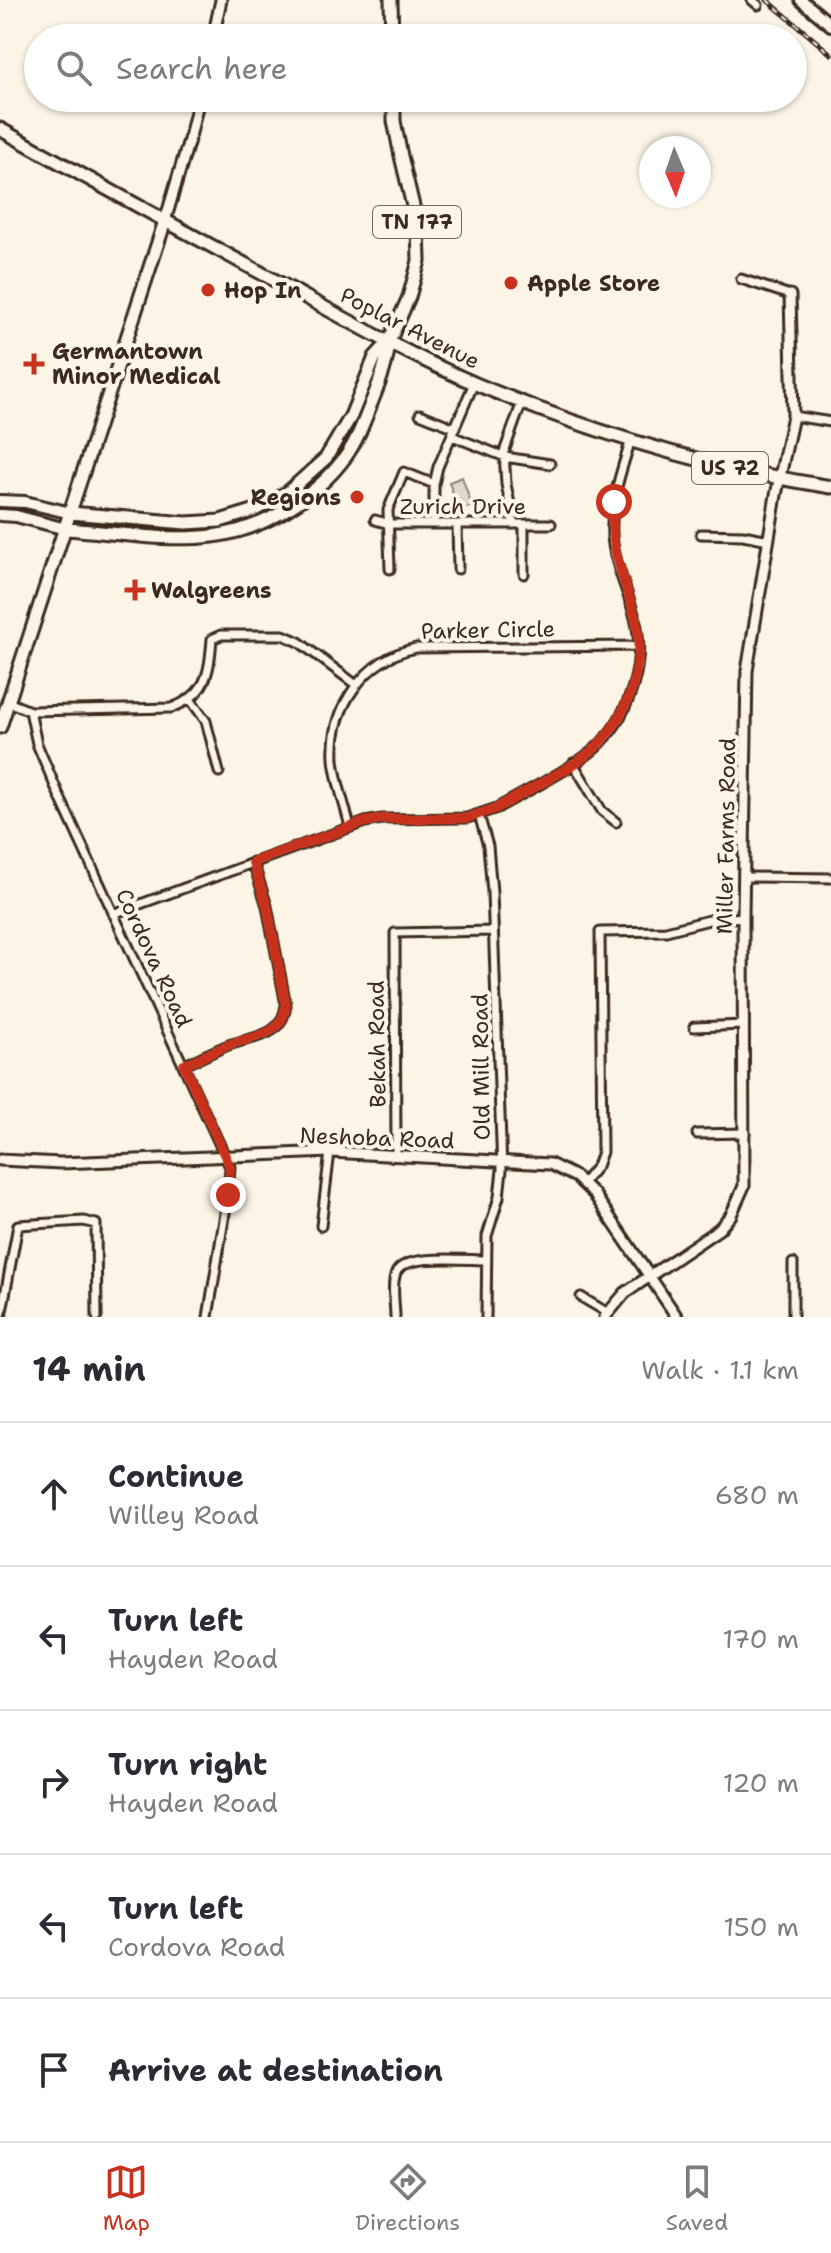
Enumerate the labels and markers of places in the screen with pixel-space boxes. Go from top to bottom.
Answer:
place label: Apple Store [527,269,660,298]
marker: Apple Store [502,274,520,292]
place label: Hop In [224,276,302,305]
marker: Hop In [199,281,217,299]
place label: Germantown Minor Medical [52,337,221,391]
marker: Germantown Minor Medical [23,353,45,375]
place label: Regions [251,483,341,512]
marker: Regions [348,488,366,506]
place label: Walgreens [151,576,272,605]
marker: Walgreens [126,581,144,599]

